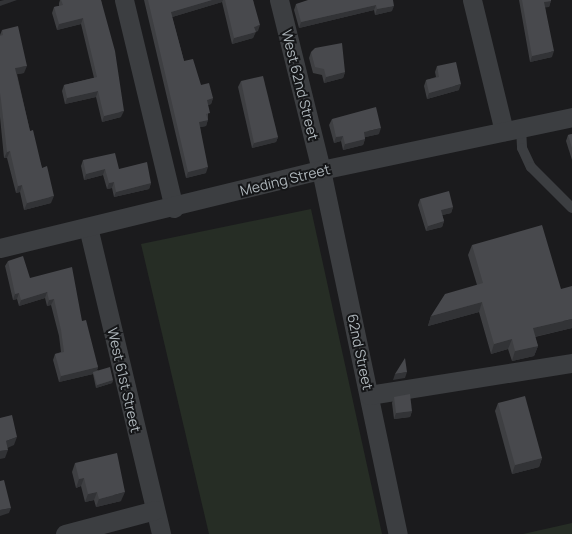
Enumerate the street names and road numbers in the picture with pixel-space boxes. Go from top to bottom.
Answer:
street label: West 62nd Street [278,28,322,142]
street label: Meding Street [238,161,332,199]
street label: 62nd Street [344,313,376,391]
street label: West 61st Street [104,326,144,434]

